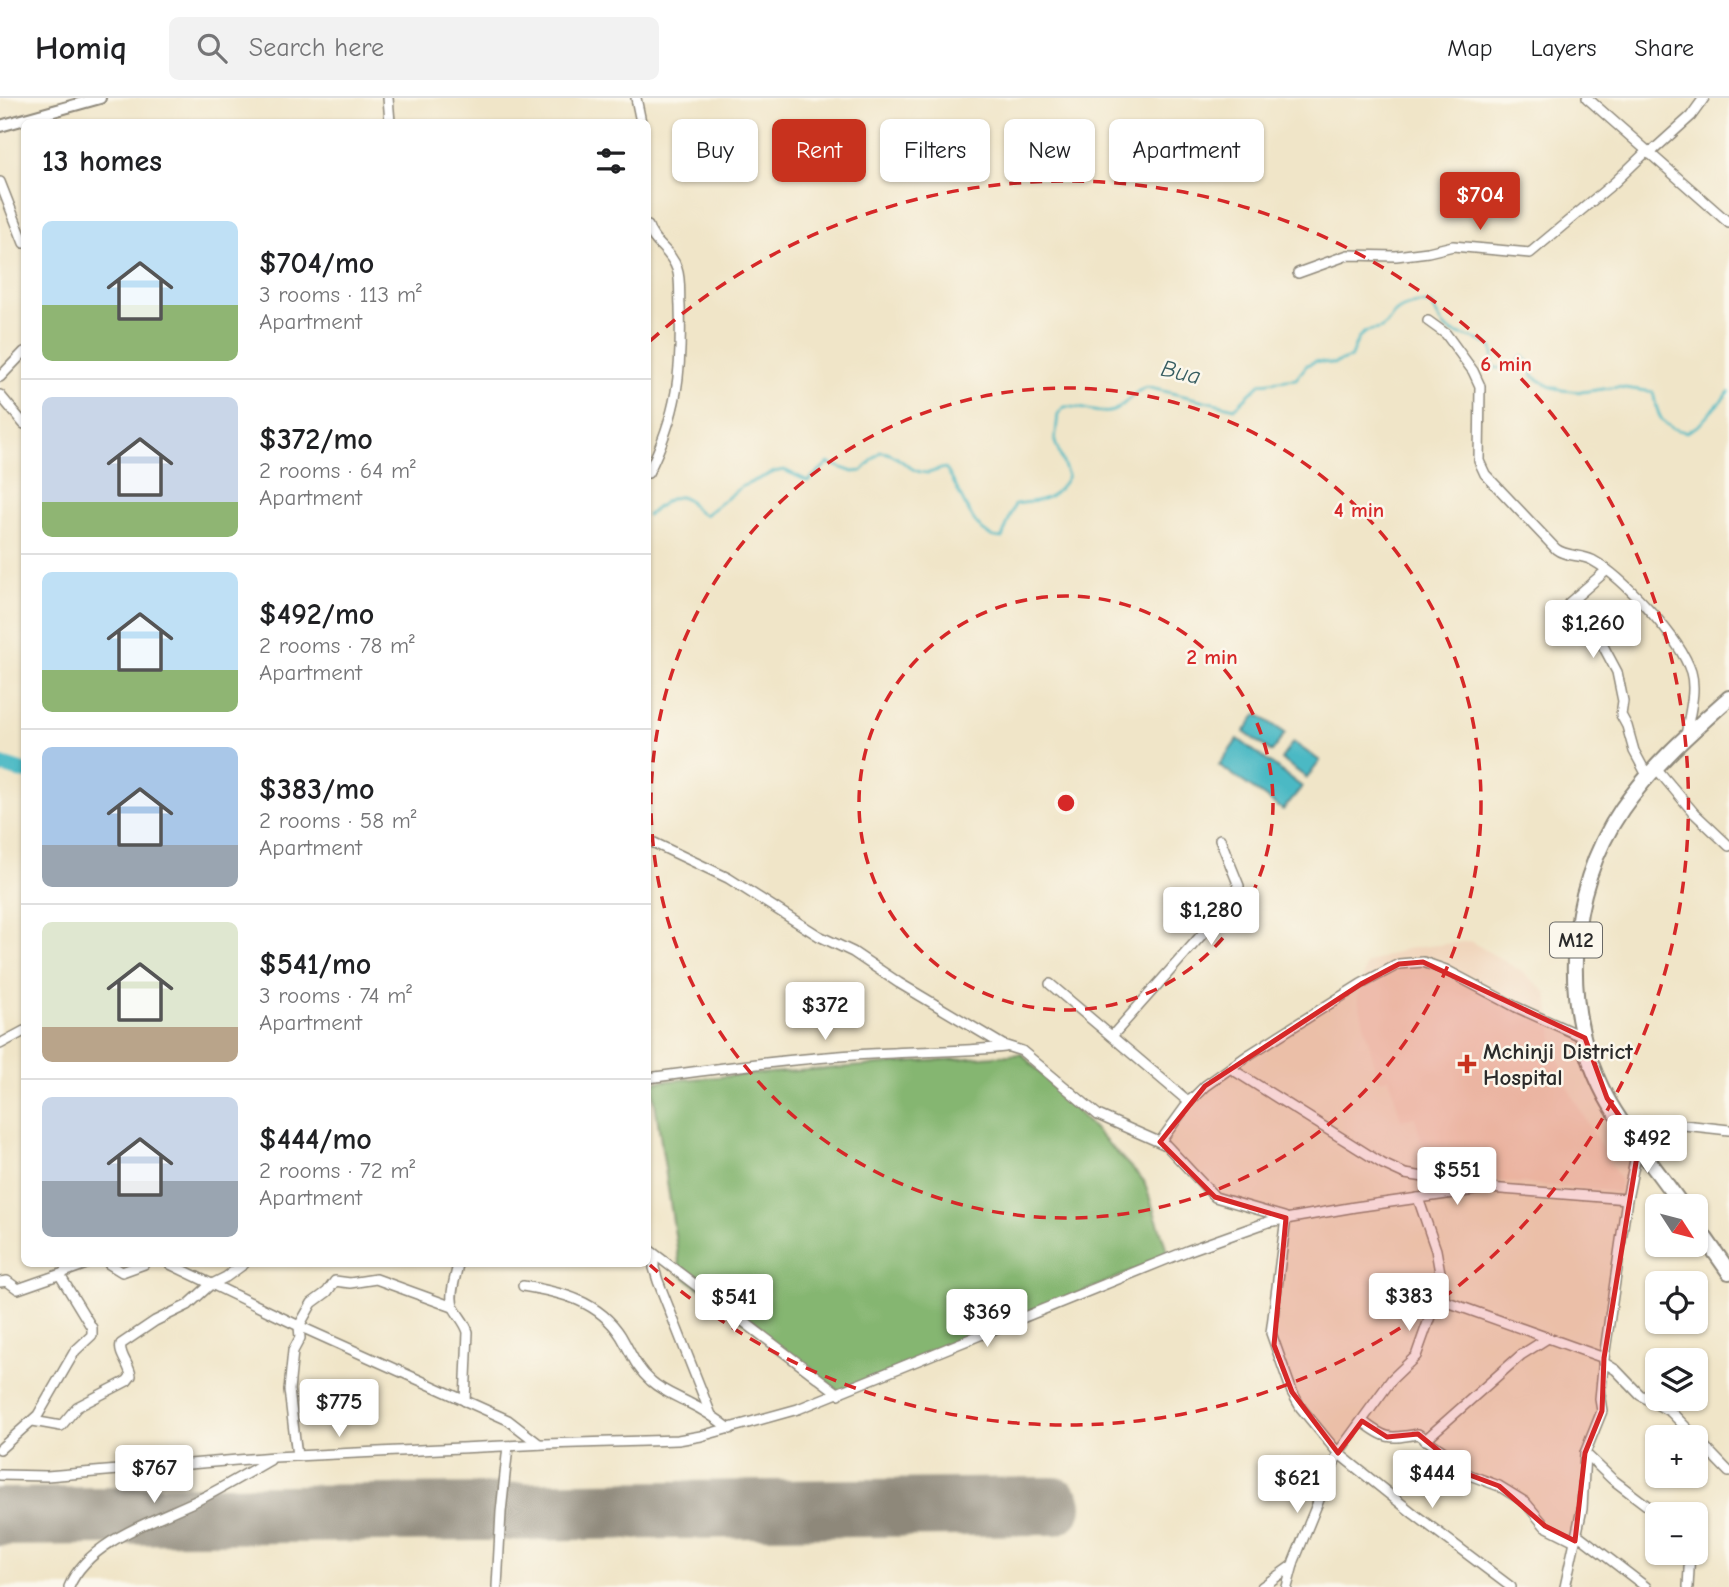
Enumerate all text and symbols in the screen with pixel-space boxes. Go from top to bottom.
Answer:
search box [169,17,659,80]
text: Homiq [35,29,127,67]
icon: search [193,29,231,67]
text: Search here [249,33,384,63]
text: Map [1447,34,1493,62]
text: Layers [1531,34,1596,62]
text: Share [1634,34,1694,62]
chip: Buy [672,119,758,182]
chip: Rent [772,119,866,182]
chip: Filters [880,119,990,182]
chip: New [1004,119,1095,182]
chip: Apartment [1109,119,1264,182]
icon: filters [592,142,630,180]
text: 13 homes [42,144,162,179]
pin: $704 [1439,172,1521,232]
text: $704 [1456,181,1504,208]
text: $704/mo [259,246,374,281]
icon: home [98,249,182,333]
text: 3 rooms · 113 m² [259,281,422,308]
text: Apartment [259,308,362,335]
text: 6 min [1480,352,1532,376]
water label: Bua [1158,354,1204,390]
text: $372/mo [259,422,373,457]
icon: home [98,425,182,509]
text: 2 rooms · 64 m² [259,457,416,484]
text: Apartment [259,484,362,511]
text: 4 min [1334,498,1384,522]
text: $492/mo [259,597,374,632]
icon: home [98,600,182,684]
pin: $1,260 [1536,601,1650,660]
text: $1,260 [1561,609,1625,636]
text: 2 rooms · 78 m² [259,632,415,659]
text: 2 min [1186,645,1238,669]
text: Apartment [259,659,362,686]
text: $383/mo [259,772,375,807]
icon: home [98,775,182,859]
centre of rings [1054,791,1078,815]
text: 2 rooms · 58 m² [259,807,417,834]
text: Apartment [259,834,362,861]
pin: $1,280 [1154,888,1268,947]
text: $1,280 [1179,896,1243,923]
road number: M12 [1550,922,1602,958]
text: $541/mo [259,947,371,982]
icon: home [98,950,182,1034]
text: 3 rooms · 74 m² [259,982,412,1009]
pin: $372 [784,982,866,1042]
text: $372 [802,991,849,1018]
text: Apartment [259,1009,362,1036]
place label: Mchinji District Hospital [1483,1038,1633,1091]
marker: Mchinji District Hospital [1457,1054,1477,1074]
pin: $492 [1606,1116,1688,1175]
text: $444/mo [259,1122,372,1157]
text: $492 [1623,1124,1671,1151]
icon: home [98,1125,182,1209]
pin: $551 [1416,1148,1498,1207]
text: $551 [1433,1156,1481,1183]
text: 2 rooms · 72 m² [259,1157,415,1184]
text: Apartment [259,1184,362,1211]
north arrow [1645,1194,1708,1256]
map controls [1645,1194,1708,1565]
button: locate [1645,1271,1708,1334]
pin: $541 [693,1274,775,1334]
pin: $383 [1368,1274,1450,1333]
text: $383 [1385,1282,1433,1309]
text: $541 [711,1283,757,1310]
pin: $369 [946,1290,1028,1349]
text: $369 [962,1298,1012,1325]
button: layers [1645,1348,1708,1411]
pin: $775 [298,1380,380,1439]
text: $775 [316,1388,362,1415]
button: + [1645,1425,1708,1488]
pin: $767 [113,1446,195,1505]
pin: $444 [1391,1450,1473,1510]
text: $767 [131,1454,177,1481]
pin: $621 [1256,1456,1338,1515]
text: $444 [1409,1459,1455,1486]
text: $621 [1274,1464,1320,1491]
button: − [1645,1502,1708,1565]

